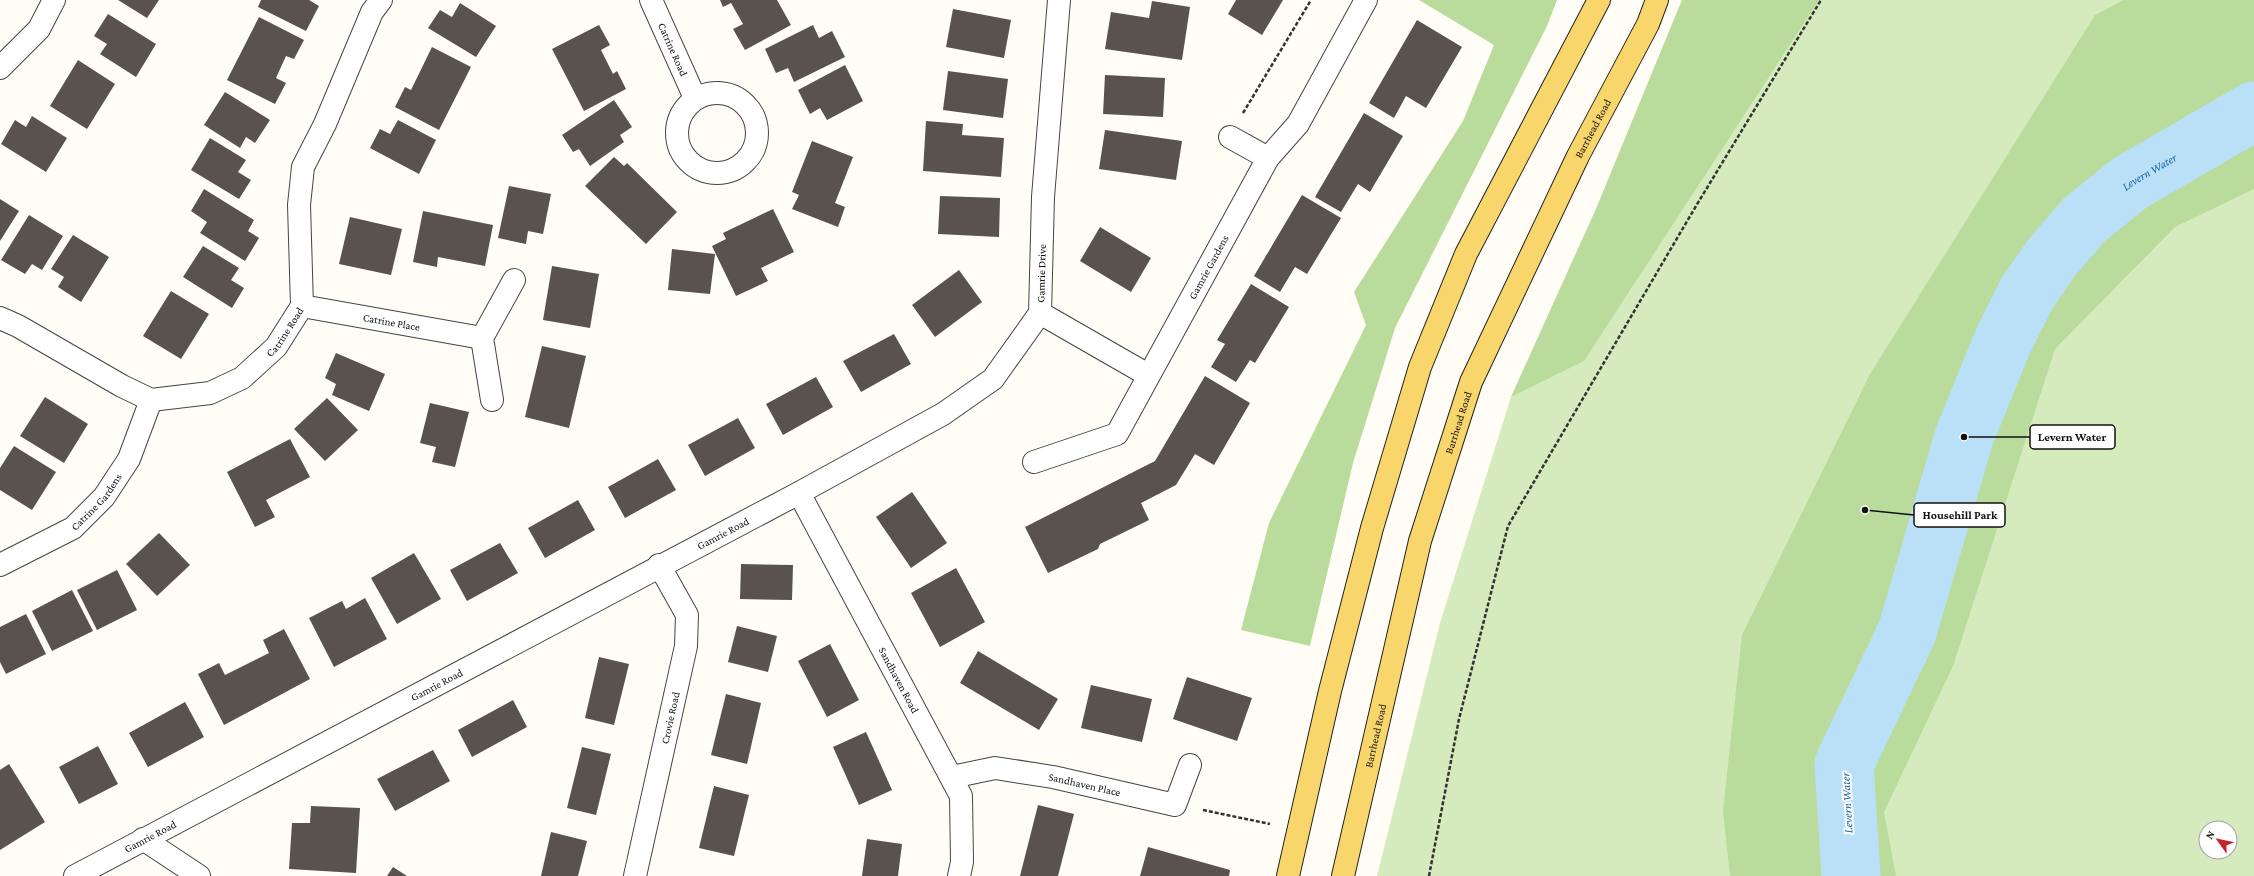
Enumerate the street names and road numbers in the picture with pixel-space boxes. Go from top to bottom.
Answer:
street label: Catrine Road [656,21,690,78]
street label: Barrhead Road [1572,97,1613,160]
street label: Gamrie Gardens [1186,233,1231,301]
street label: Gamrie Drive [1034,244,1048,303]
street label: Catrine Road [264,305,306,359]
street label: Catrine Place [362,311,421,333]
street label: Barrhead Road [1442,390,1474,455]
street label: Catrine Gardens [68,471,124,533]
street label: Gamrie Road [695,515,751,552]
street label: Sandhaven Road [876,645,922,715]
street label: Gamrie Road [409,666,465,703]
street label: Crovie Road [658,691,682,745]
street label: Barrhead Road [1362,702,1388,769]
street label: Sandhaven Place [1048,770,1122,798]
street label: Gamrie Road [122,818,178,855]

